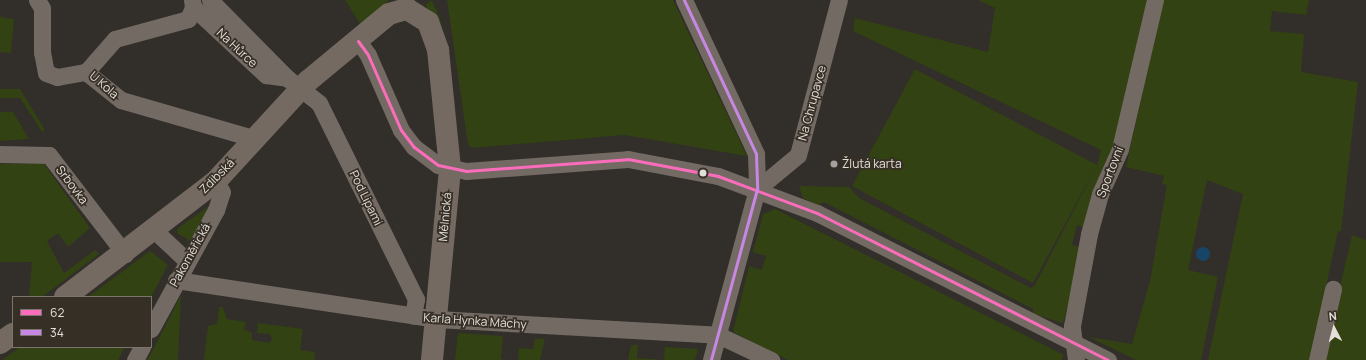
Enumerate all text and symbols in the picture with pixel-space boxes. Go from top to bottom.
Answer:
street label: Na Hůrce [214,26,260,70]
street label: Na Chrupavce [795,64,829,142]
street label: U Kola [86,68,122,102]
street label: Sportovní [1094,145,1126,199]
street label: Zdibská [197,156,237,196]
place label: Žlutá karta [842,157,902,171]
marker: Žlutá karta [829,159,839,169]
street label: Srbovka [53,163,91,207]
street label: Pod Lipami [346,168,386,228]
unlabelled marker [698,168,708,178]
street label: Mělnická [436,192,454,242]
street label: Pakoměřická [167,221,213,289]
legend [12,296,152,348]
text: 62 [50,304,64,321]
north arrow [1314,308,1354,348]
text: N [1328,308,1337,323]
street label: Karla Hynka Máchy [423,310,527,332]
text: 34 [50,324,64,341]

